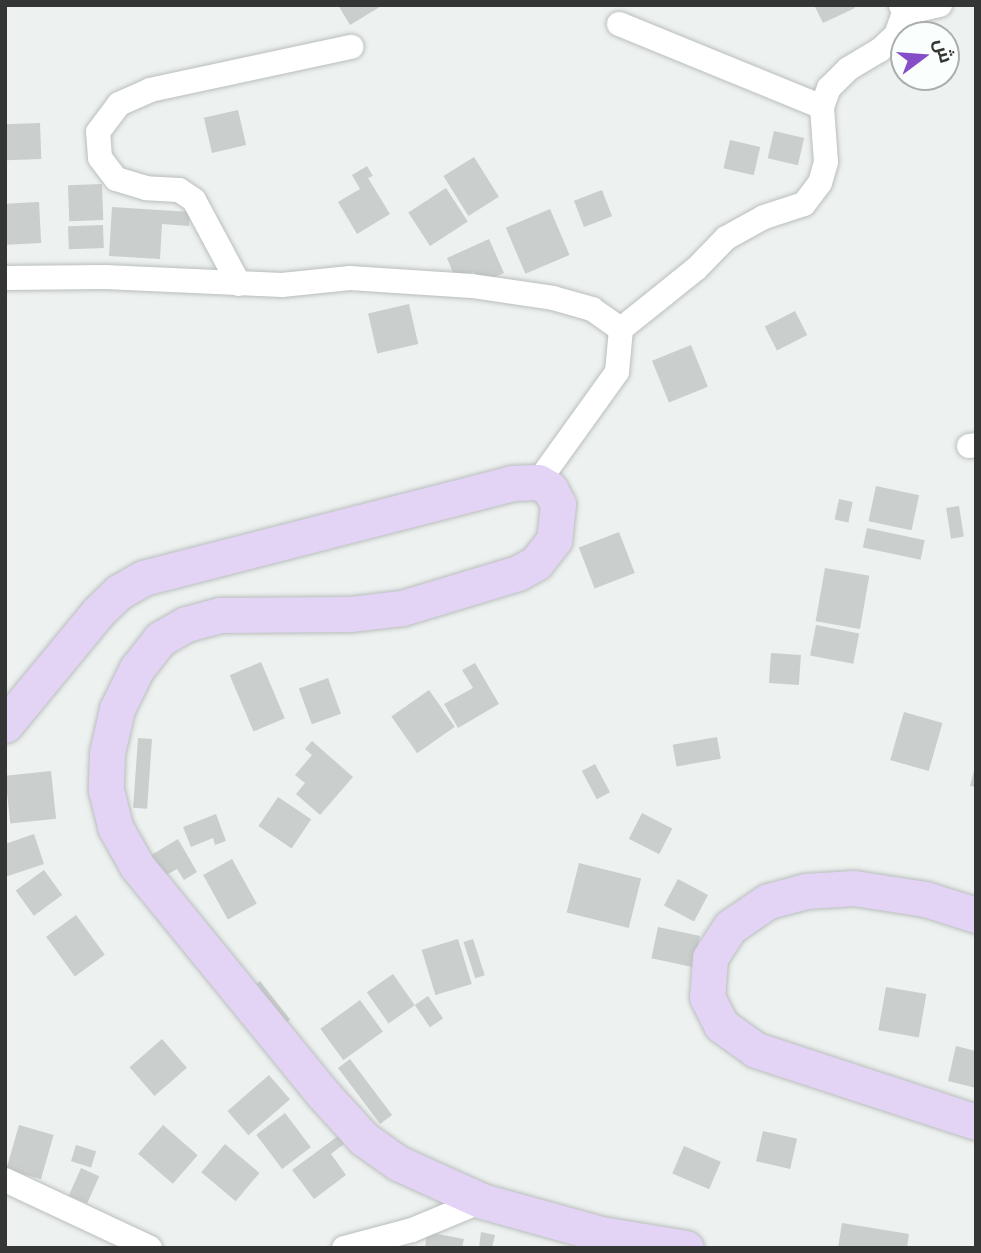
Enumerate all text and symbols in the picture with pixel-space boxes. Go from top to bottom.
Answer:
north arrow [890,21,960,91]
text: ش [929,36,958,66]

